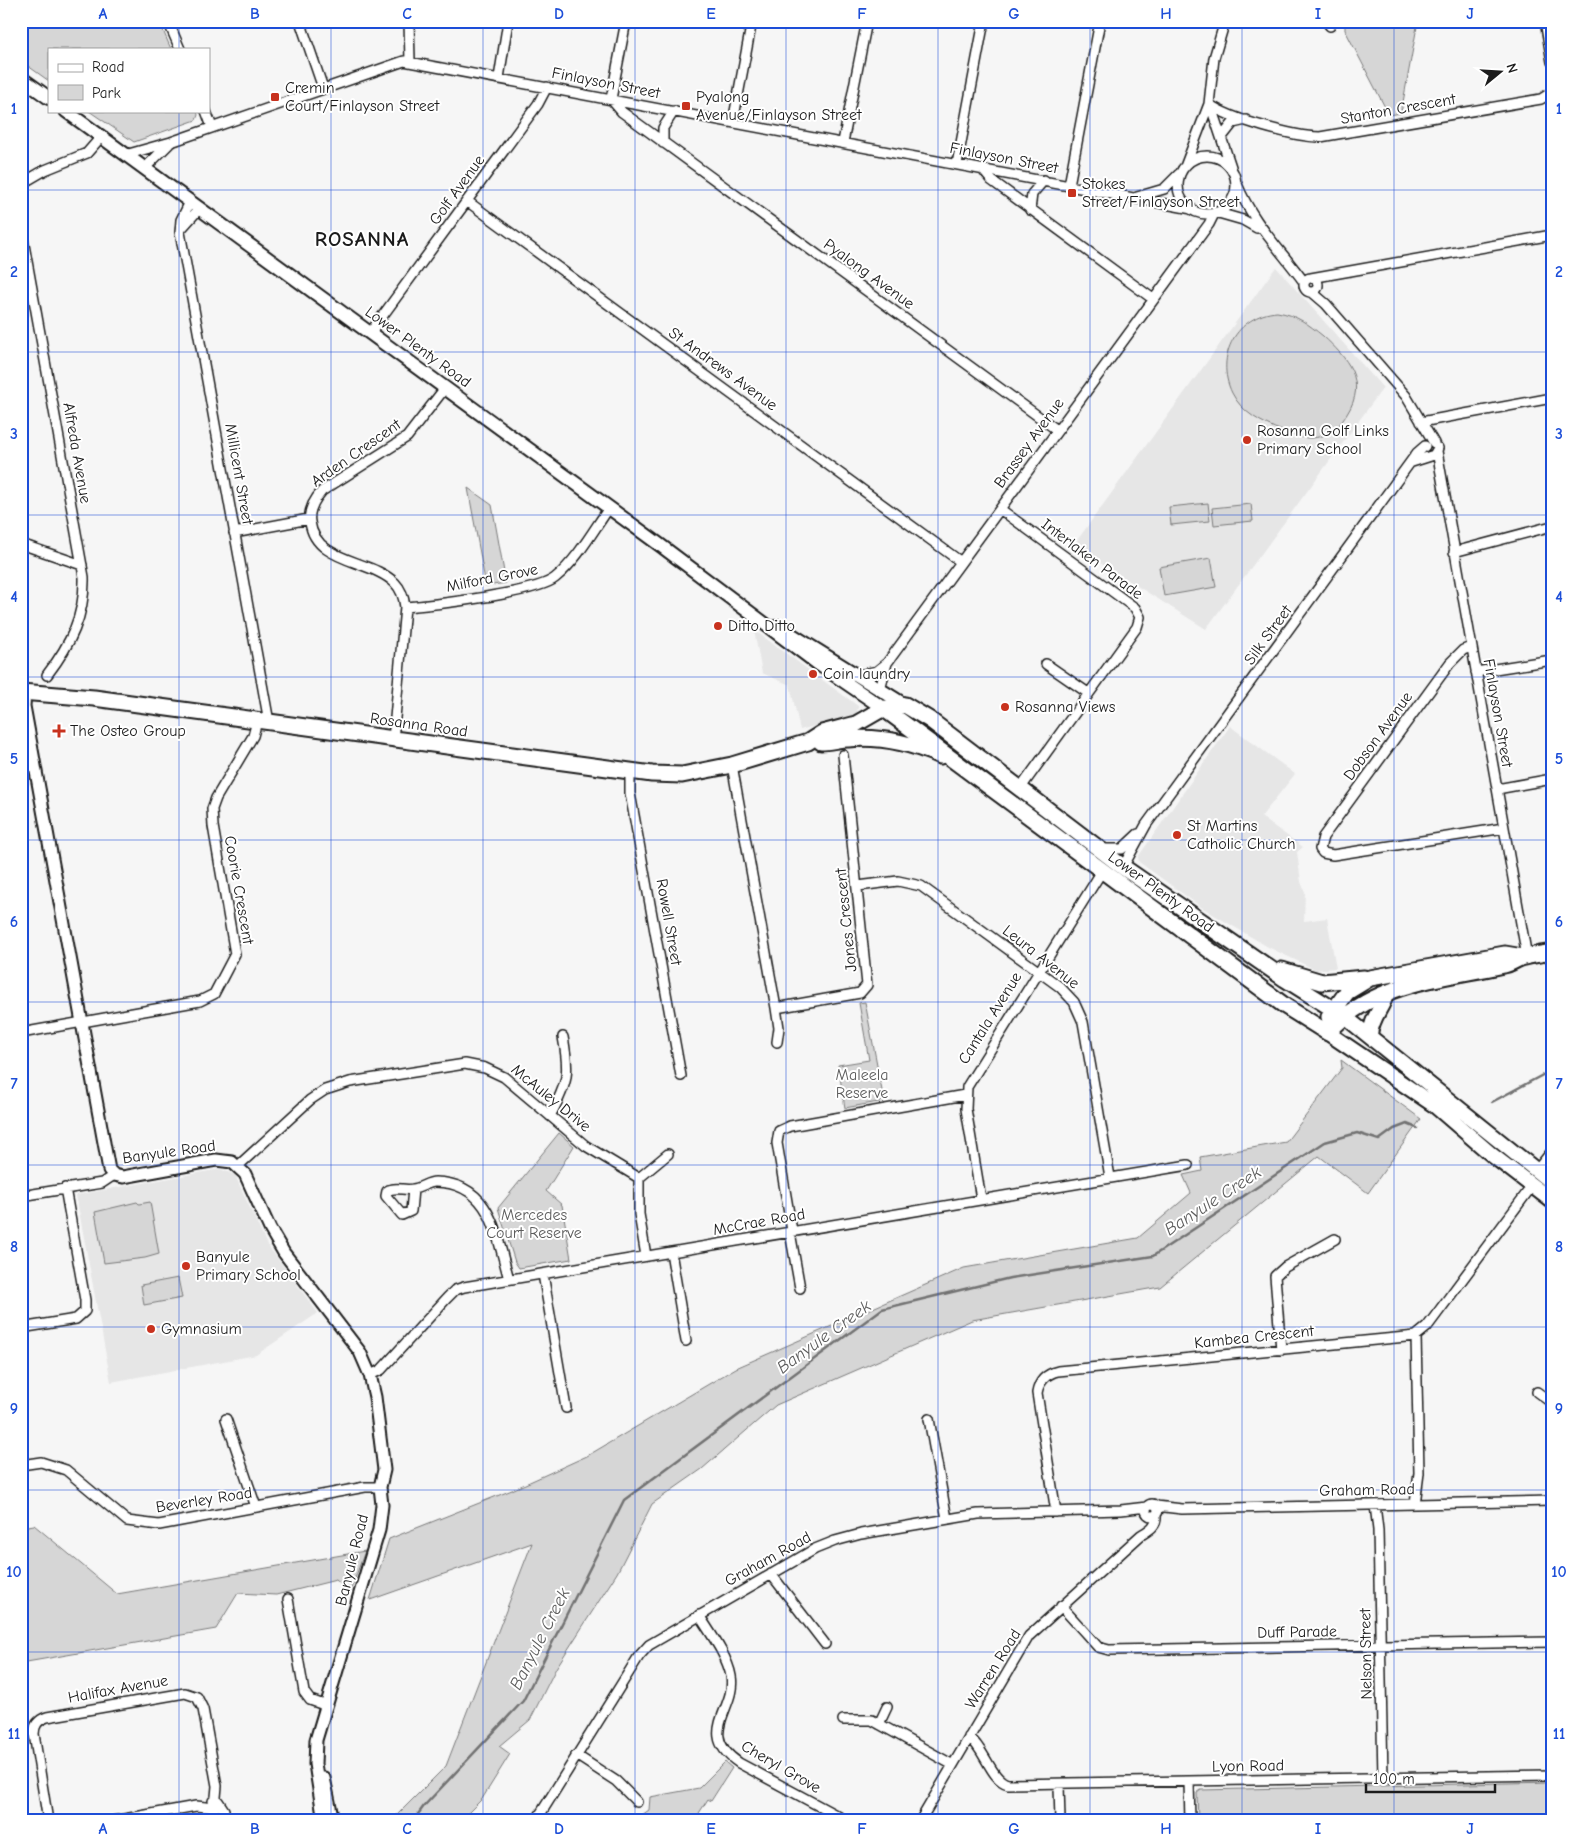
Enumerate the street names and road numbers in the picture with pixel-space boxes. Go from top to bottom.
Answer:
street label: Finlayson Street [550,64,662,102]
street label: Stanton Crescent [1339,90,1457,128]
street label: Finlayson Street [948,139,1060,177]
street label: Golf Avenue [426,152,488,228]
street label: Pyalong Avenue [820,235,918,313]
street label: Lower Plenty Road [362,303,474,391]
street label: St Andrews Avenue [665,324,781,414]
street label: Brassey Avenue [990,395,1068,491]
street label: Alfreda Avenue [59,401,95,505]
street label: Arden Crescent [308,415,405,491]
street label: Millicent Street [221,422,257,526]
street label: Interlaken Parade [1038,515,1146,603]
street label: Milford Grove [445,560,539,596]
street label: Silk Street [1240,601,1296,668]
street label: Finlayson Street [1480,657,1516,769]
street label: Dobson Avenue [1340,688,1416,784]
street label: Rosanna Road [369,709,469,741]
street label: Coorie Crescent [221,834,257,946]
street label: Lower Plenty Road [1105,848,1217,936]
street label: Jones Crescent [832,867,860,973]
street label: Rowell Street [653,877,686,967]
street label: Leura Avenue [999,921,1083,993]
street label: Cantala Avenue [955,969,1025,1067]
street label: McAuley Drive [508,1060,594,1136]
street label: Banyule Road [121,1137,217,1167]
street label: McCrae Road [712,1205,806,1239]
street label: Kambea Crescent [1193,1322,1315,1352]
street label: Graham Road [1319,1480,1415,1500]
street label: Beverley Road [155,1484,253,1516]
street label: Banyule Road [332,1512,372,1608]
street label: Graham Road [722,1528,814,1590]
street label: Nelson Street [1356,1608,1376,1700]
street label: Duff Parade [1257,1622,1337,1642]
street label: Warren Road [961,1626,1025,1712]
street label: Halifax Avenue [67,1671,169,1707]
street label: Cheryl Grove [738,1737,824,1797]
street label: Lyon Road [1212,1756,1284,1776]

